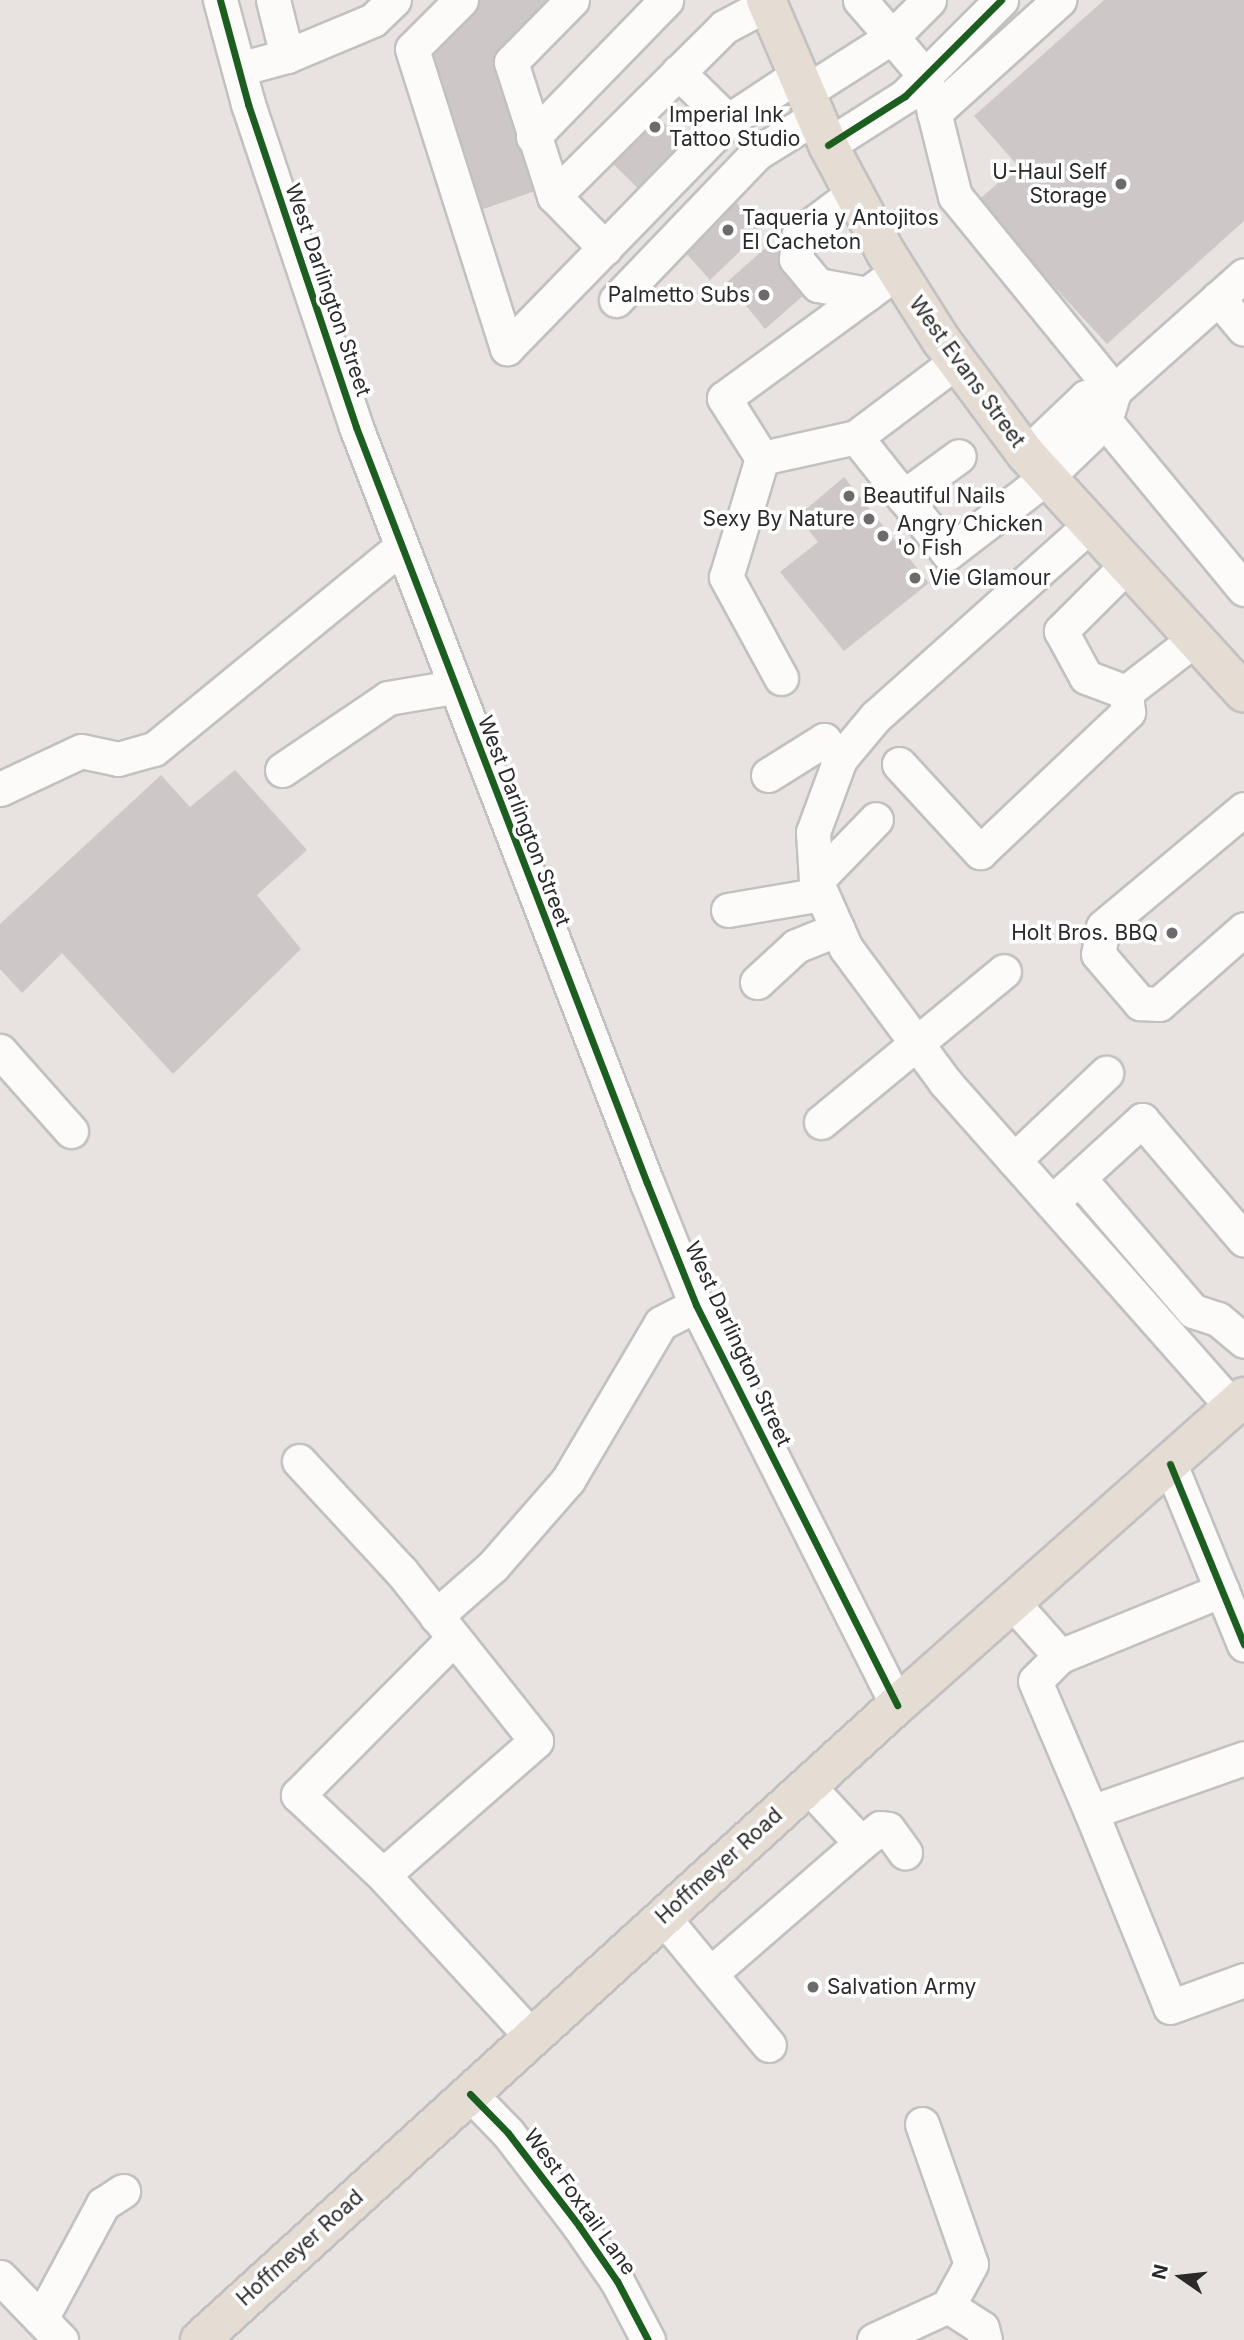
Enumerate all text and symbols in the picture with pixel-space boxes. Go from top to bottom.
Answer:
place label: Imperial Ink Tattoo Studio [669,102,800,152]
marker: Imperial Ink Tattoo Studio [647,119,663,135]
place label: U-Haul Self Storage [992,159,1107,209]
marker: U-Haul Self Storage [1113,176,1129,192]
street label: West Darlington Street [280,180,376,400]
place label: Taqueria y Antojitos El Cacheton [742,205,939,255]
marker: Taqueria y Antojitos El Cacheton [720,222,736,238]
place label: Palmetto Subs [608,282,750,308]
marker: Palmetto Subs [756,287,772,303]
street label: West Evans Street [904,292,1030,452]
place label: Beautiful Nails [863,483,1005,509]
marker: Beautiful Nails [841,488,857,504]
place label: Sexy By Nature [702,506,855,532]
marker: Sexy By Nature [861,511,877,527]
place label: Angry Chicken 'o Fish [897,511,1043,561]
marker: Angry Chicken 'o Fish [875,528,891,544]
place label: Vie Glamour [929,565,1051,591]
marker: Vie Glamour [907,570,923,586]
street label: West Darlington Street [472,712,576,930]
place label: Holt Bros. BBQ [1011,920,1158,946]
marker: Holt Bros. BBQ [1164,925,1180,941]
street label: West Darlington Street [679,1238,797,1450]
street label: Hoffmeyer Road [651,1803,787,1929]
place label: Salvation Army [827,1974,976,2000]
marker: Salvation Army [805,1979,821,1995]
street label: West Foxtail Lane [519,2124,641,2280]
street label: Hoffmeyer Road [232,2185,368,2311]
north arrow [1146,2242,1216,2312]
text: N [1147,2262,1173,2282]

